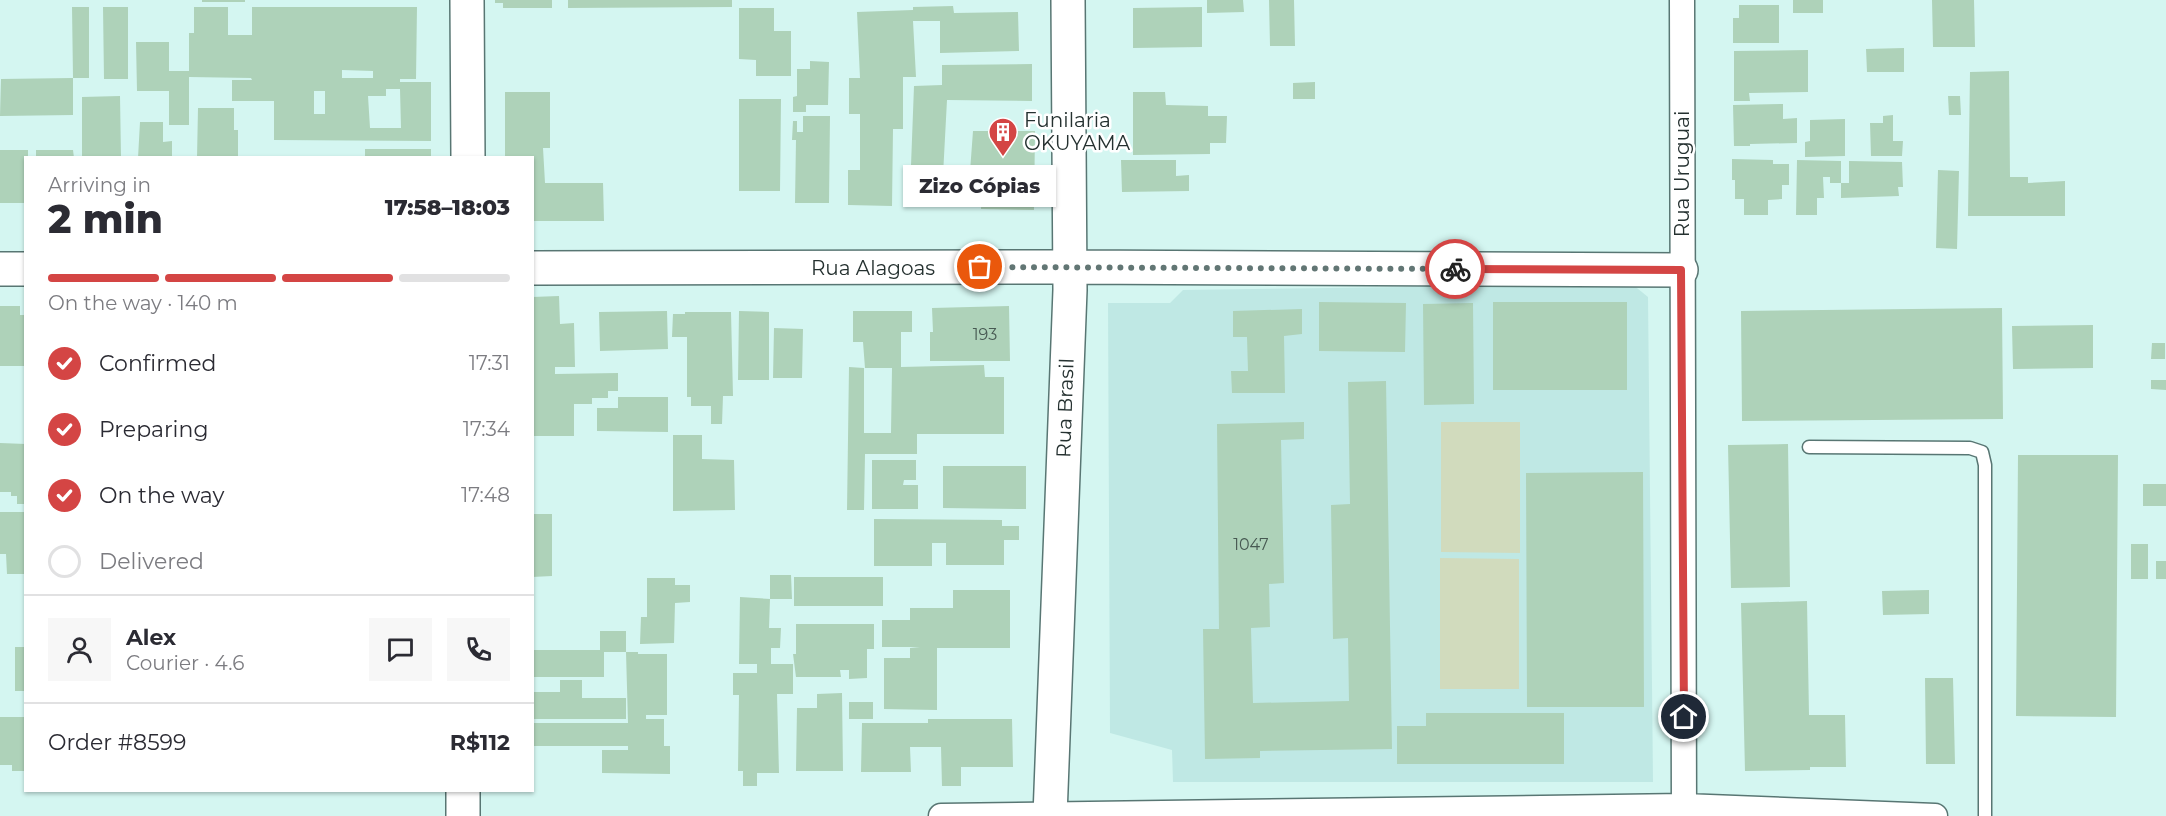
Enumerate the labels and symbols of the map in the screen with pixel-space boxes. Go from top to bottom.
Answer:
place label: Funilaria OKUYAMA [1024,108,1131,155]
street label: Rua Uruguai [1670,111,1694,237]
building icon: Funilaria OKUYAMA [987,116,1019,158]
callout: Zizo Cópias [904,165,1056,207]
courier [1425,239,1485,299]
pin [954,241,1005,292]
street label: Rua Alagoas [811,256,935,280]
house number: 193 [973,325,997,344]
street label: Rua Brasil [1051,358,1079,458]
house number: 1047 [1233,535,1269,554]
pin [1658,691,1709,742]

